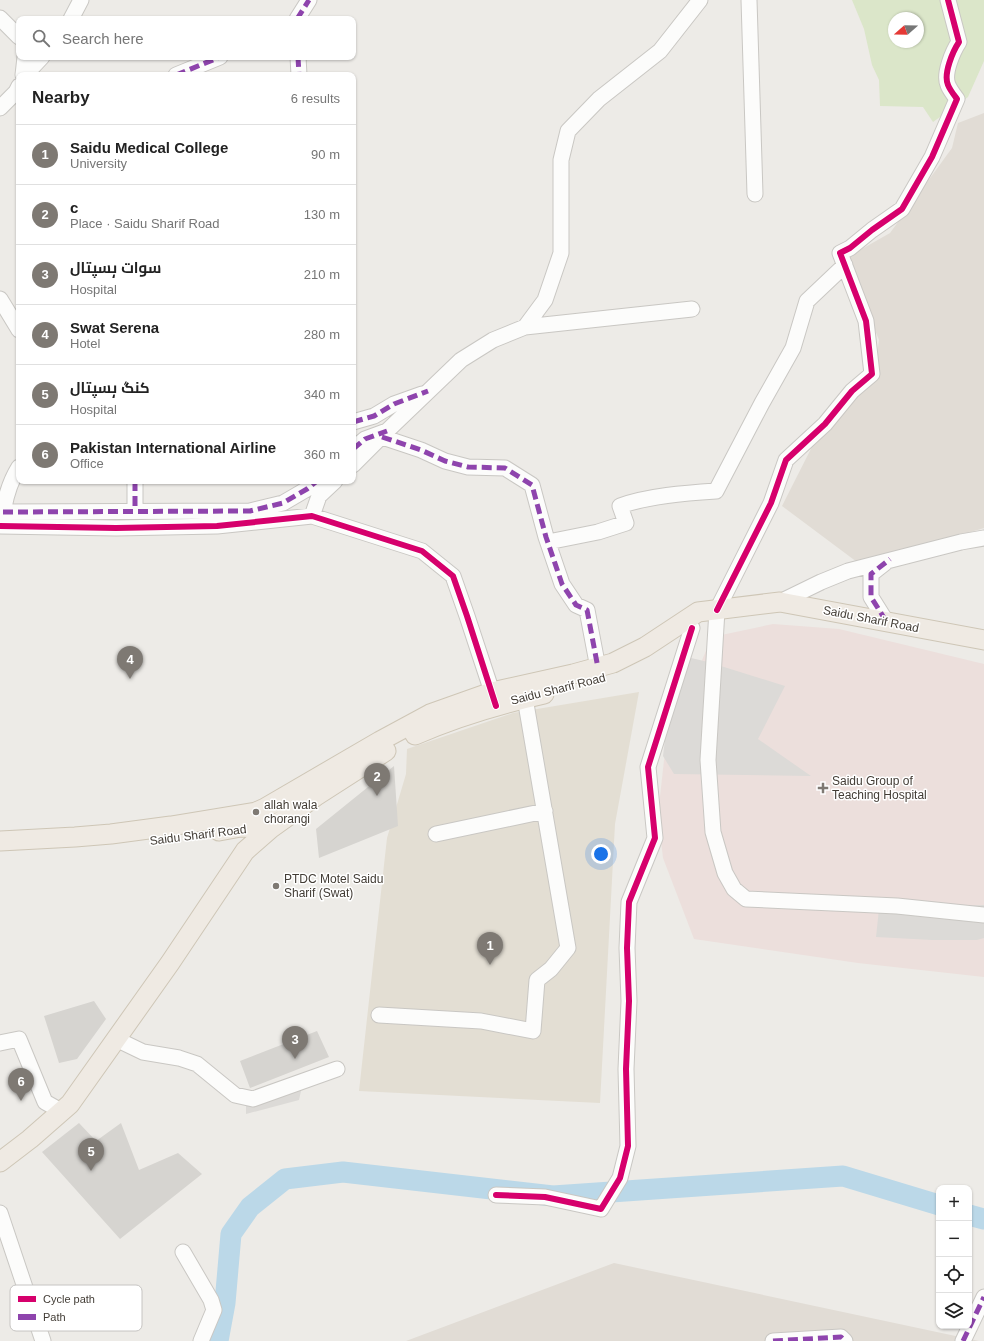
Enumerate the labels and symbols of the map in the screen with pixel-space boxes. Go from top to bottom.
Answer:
north arrow [888,12,924,48]
street label: Saidu Sharif Road [822,603,920,635]
pin: 4 [117,646,143,679]
street label: Saidu Sharif Road [509,670,607,708]
pin: 2 [364,763,390,796]
place label: Saidu Group of Teaching Hospital [832,774,927,802]
marker: Saidu Group of Teaching Hospital [817,782,829,794]
place label: allah wala chorangi [264,798,318,826]
marker: allah wala chorangi [251,807,261,817]
street label: Saidu Sharif Road [149,822,247,848]
your location [591,844,611,864]
place label: PTDC Motel Saidu Sharif (Swat) [284,872,383,900]
marker: PTDC Motel Saidu Sharif (Swat) [271,881,281,891]
pin: 1 [477,932,503,965]
pin: 3 [282,1026,308,1059]
pin: 6 [8,1068,34,1101]
pin: 5 [78,1138,104,1171]
legend [10,1285,142,1331]
text: Cycle path [43,1293,95,1305]
text: Path [43,1311,66,1323]

